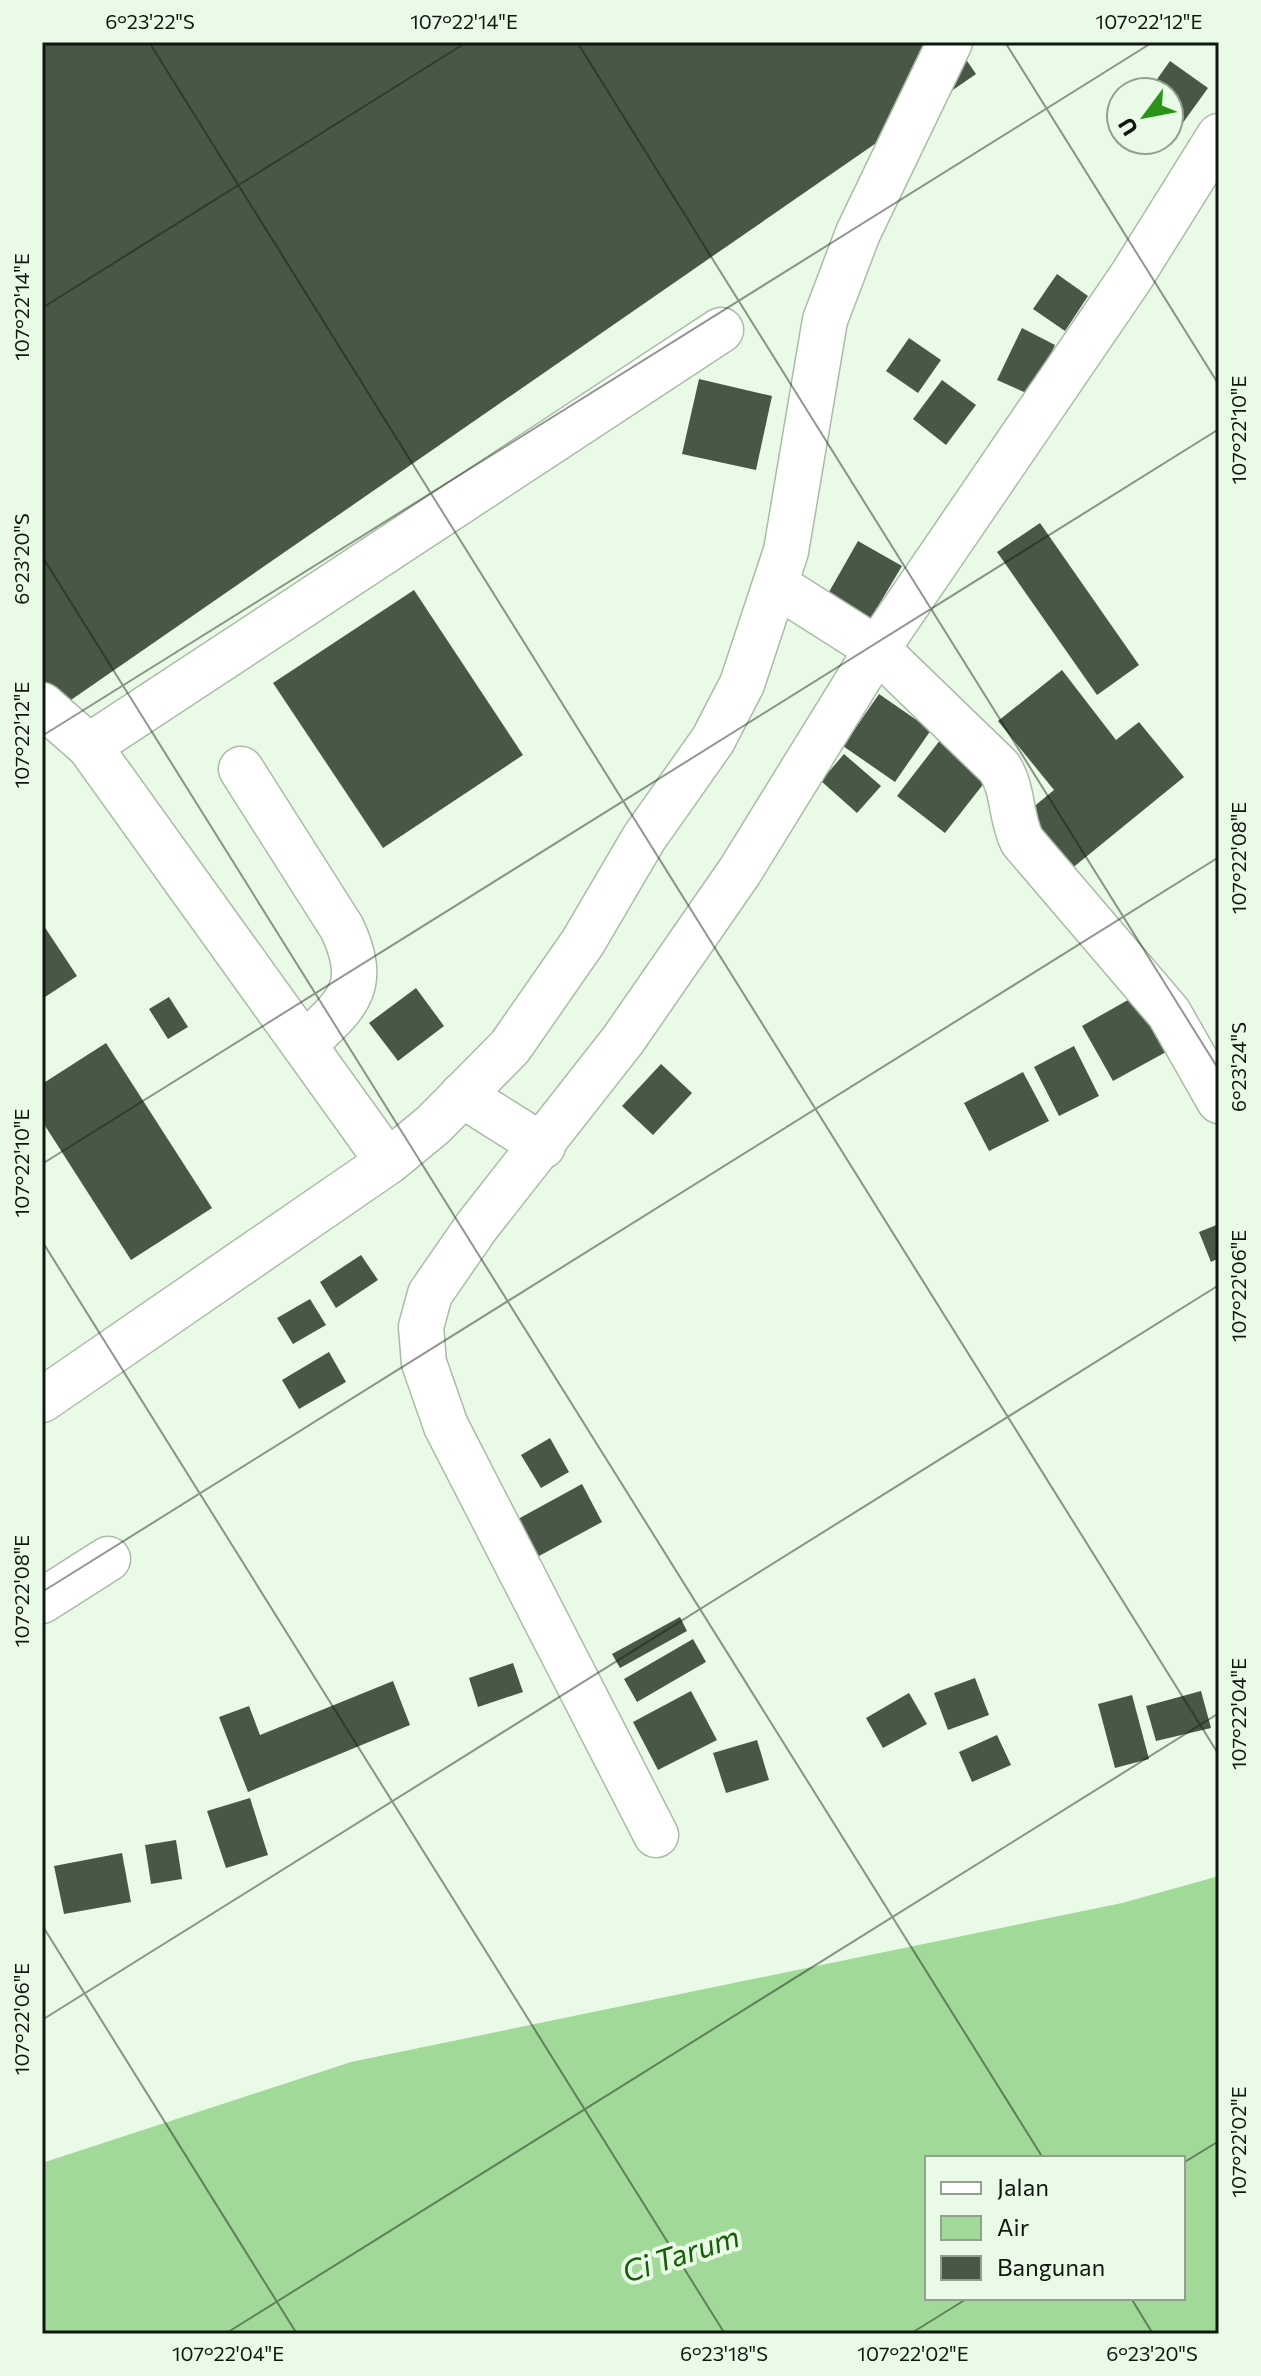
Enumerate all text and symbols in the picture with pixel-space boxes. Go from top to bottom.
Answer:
text: 6°23'22"S [105,9,195,33]
text: 107°22'14"E [410,9,518,33]
text: 107°22'12"E [1096,9,1202,33]
north arrow [1105,76,1185,156]
text: U [1112,113,1143,141]
text: 107°22'14"E [9,253,33,361]
text: 107°22'10"E [1226,376,1250,484]
text: 6°23'20"S [9,513,33,605]
text: 107°22'12"E [9,682,33,788]
text: 107°22'08"E [1226,802,1250,914]
text: 6°23'24"S [1226,1022,1250,1112]
text: 107°22'10"E [9,1109,33,1217]
text: 107°22'06"E [1226,1230,1250,1342]
text: 107°22'08"E [9,1535,33,1647]
text: 107°22'04"E [1226,1658,1250,1770]
text: 107°22'06"E [9,1963,33,2075]
text: 107°22'02"E [1226,2086,1250,2198]
legend [925,2156,1185,2300]
text: Jalan [997,2172,1049,2201]
text: Air [997,2212,1030,2241]
water label: Ci Tarum [617,2216,744,2289]
text: Bangunan [997,2252,1105,2281]
text: 107°22'04"E [172,2341,284,2365]
text: 6°23'18"S [680,2341,768,2365]
text: 107°22'02"E [857,2341,969,2365]
text: 6°23'20"S [1106,2341,1198,2365]

